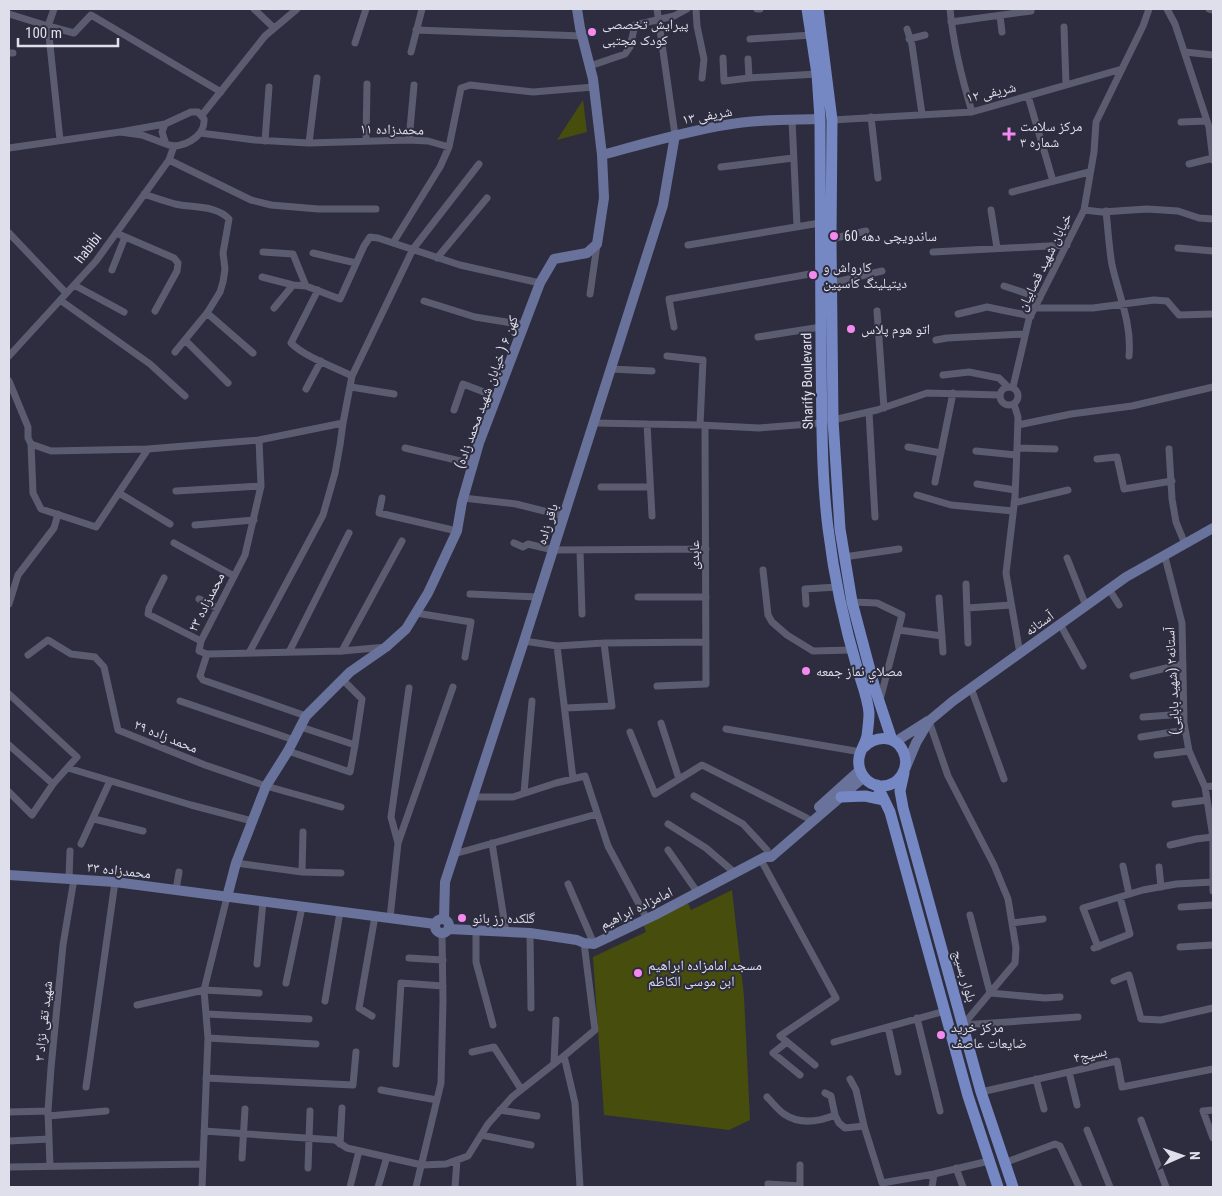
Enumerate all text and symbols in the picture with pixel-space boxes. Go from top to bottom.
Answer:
scale bar [18,15,118,47]
place label: پیرایش تخصصی کودک مجتبی [602,16,689,49]
text: 100 m [25,24,62,42]
marker: پیرایش تخصصی کودک مجتبی [586,26,598,38]
street label: شریفی ۱۲ [965,79,1018,106]
street label: شریفی ۱۳ [681,103,733,128]
place label: مرکز سلامت شماره ۳ [1020,118,1082,151]
street label: محمدزاده ۱۱ [360,120,424,139]
marker: مرکز سلامت شماره ۳ [1002,127,1016,141]
street label: خیابان شهید قصابیان [1013,210,1076,314]
place label: ساندویچی دهه 60 [844,228,937,245]
street label: habibi [71,230,105,266]
marker: ساندویچی دهه 60 [828,230,840,242]
place label: کارواش و دیتیلینگ کاسپین [823,259,907,292]
marker: کارواش و دیتیلینگ کاسپین [807,269,819,281]
street label: کهن ۶ ( خیابان شهید محمد زاده) [451,313,522,471]
place label: اتو هوم پلاس [861,321,930,339]
marker: اتو هوم پلاس [845,323,857,335]
street label: Sharify Boulevard [798,333,816,429]
street label: باقر زاده [533,501,562,547]
street label: عابدی [686,540,703,570]
street label: محمدزاده ۲۳ [184,570,229,635]
street label: آستانه [1022,607,1057,639]
street label: آستانه۲ (شهید بابایی) [1161,626,1184,736]
place label: مصلاي نماز جمعه [816,663,902,683]
marker: مصلاي نماز جمعه [800,665,812,677]
street label: محمد زاده ۲۹ [131,716,200,757]
street label: محمدزاده ۳۳ [86,859,152,882]
street label: امامزاده ابراهیم [597,883,676,934]
place label: گلکده رز بانو [472,910,535,927]
marker: گلکده رز بانو [456,912,468,924]
street label: بلوار بسیج [948,948,980,1005]
place label: مسجد امامزاده ابراهیم ابن موسی الکاظم [648,957,762,991]
marker: مسجد امامزاده ابراهیم ابن موسی الکاظم [632,967,644,979]
street label: شهید تقی نژاد ۳ [31,980,56,1062]
place label: مرکز خرید ضایعات عاصف [951,1019,1027,1051]
marker: مرکز خرید ضایعات عاصف [935,1029,947,1041]
street label: بسیج۴ [1072,1042,1109,1068]
north arrow [1157,1131,1207,1181]
text: N [1187,1151,1203,1160]

